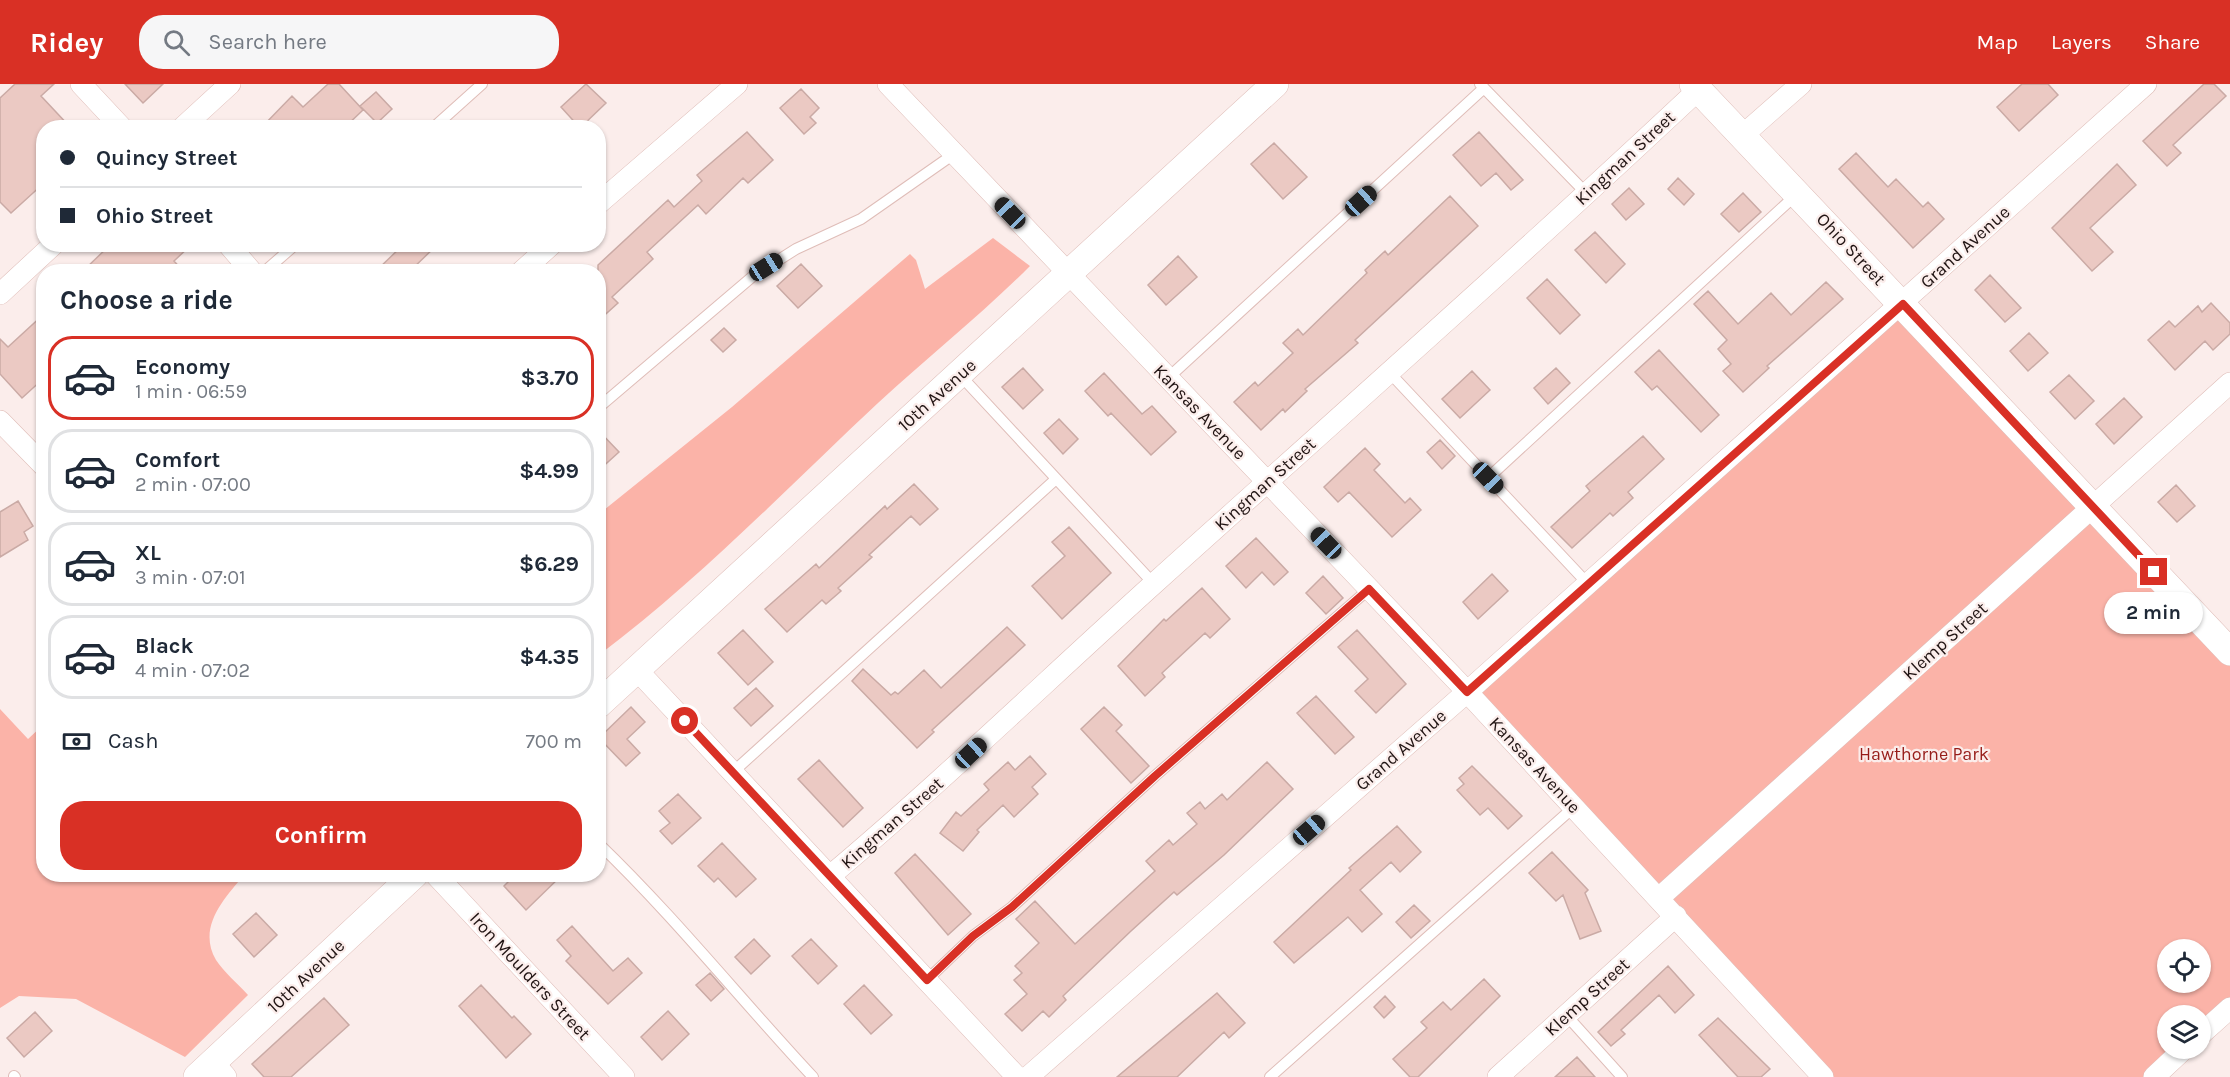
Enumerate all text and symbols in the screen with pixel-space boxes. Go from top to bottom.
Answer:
search box [139,15,559,69]
text: Ridey [30,26,103,59]
icon: search [160,26,193,59]
text: Search here [208,29,327,55]
text: Map [1976,30,2018,54]
text: Layers [2051,30,2112,54]
text: Share [2145,30,2200,54]
street label: Kingman Street [1570,106,1680,210]
text: Quincy Street [96,145,237,171]
car [1342,182,1380,220]
car [991,194,1029,232]
street label: Grand Avenue [1916,201,2014,293]
text: Ohio Street [96,203,213,229]
street label: Ohio Street [1812,208,1890,290]
car [746,250,786,284]
text: Choose a ride [60,284,233,316]
icon: car [63,351,117,405]
text: Economy [135,354,230,380]
street label: 10th Avenue [893,354,981,436]
street label: Kansas Avenue [1149,360,1251,464]
text: $3.70 [521,365,579,391]
text: 1 min · 06:59 [135,380,247,403]
street label: Kingman Street [1210,433,1320,535]
icon: car [63,444,117,498]
text: Comfort [135,447,220,473]
text: $4.99 [519,458,579,484]
car [1469,459,1507,497]
text: 2 min · 07:00 [135,473,251,496]
car [1307,524,1345,562]
icon: car [63,537,117,591]
text: XL [135,540,161,566]
text: $6.29 [519,551,579,577]
route end [2140,558,2167,585]
text: 3 min · 07:01 [135,566,246,589]
callout: 2 min [2104,593,2204,635]
street label: Klemp Street [1898,597,1992,685]
text: 2 min [2126,601,2181,624]
icon: car [63,630,117,684]
text: Black [135,633,194,659]
text: $4.35 [520,644,579,670]
text: 4 min · 07:02 [135,659,250,682]
street label: Grand Avenue [1351,705,1451,795]
route start [671,707,698,734]
street label: Kansas Avenue [1485,712,1585,818]
icon: cash [60,725,93,758]
text: Cash [108,728,158,754]
text: 700 m [525,730,582,753]
car [952,734,990,772]
park label: Hawthorne Park [1859,743,1989,765]
street label: Kingman Street [836,772,948,873]
button: Confirm [60,801,582,870]
car [1290,811,1328,849]
street label: Iron Moulders Street [465,907,595,1045]
street label: 10th Avenue [263,935,349,1017]
map controls [2157,939,2211,1059]
button: locate [2157,939,2211,993]
street label: Klemp Street [1540,953,1634,1041]
button: layers [2157,1005,2211,1059]

